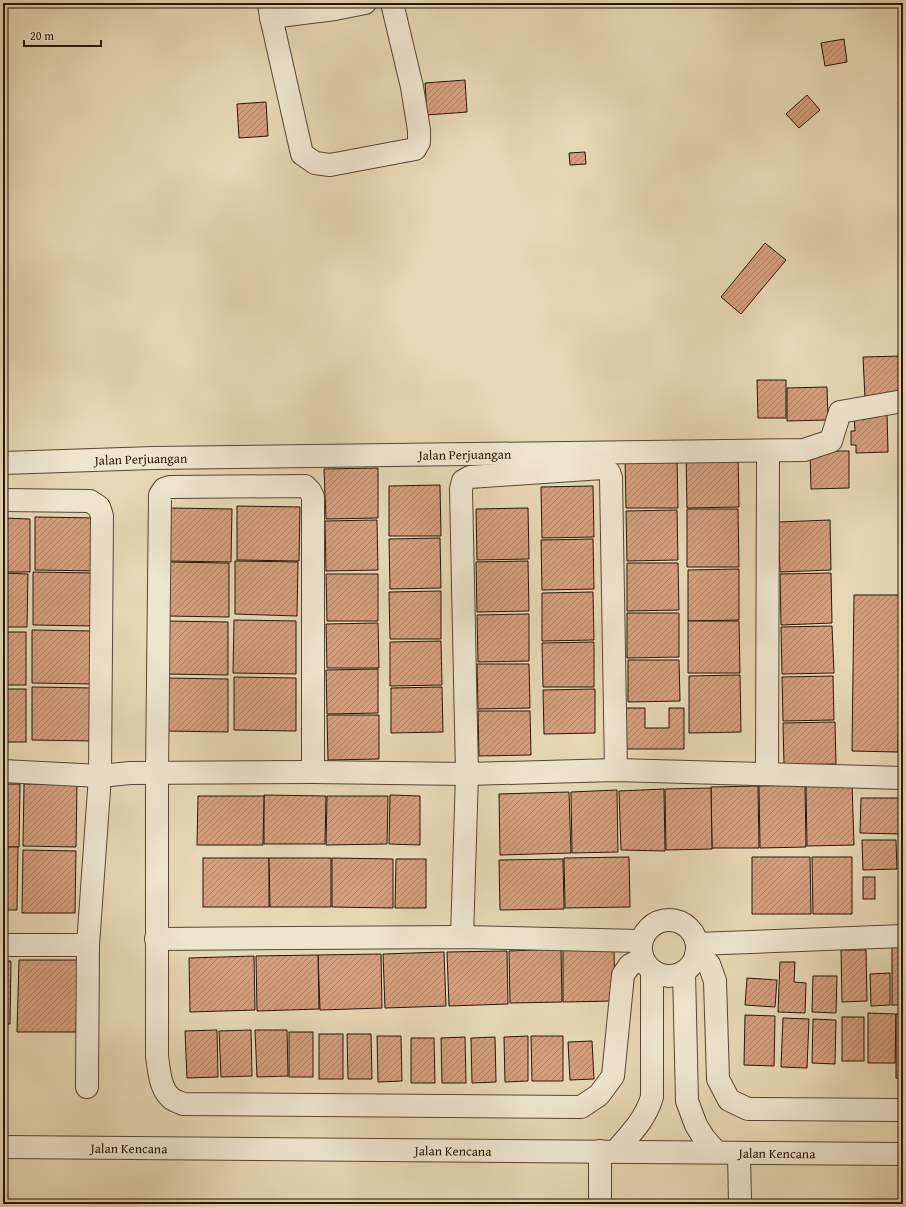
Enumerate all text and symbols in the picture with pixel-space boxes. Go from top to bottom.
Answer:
scale bar [24,22,101,48]
text: 20 m [30,27,54,44]
street label: Jalan Perjuangan [416,445,512,465]
street label: Jalan Perjuangan [92,449,188,470]
street label: Jalan Kencana [89,1139,168,1158]
street label: Jalan Kencana [413,1141,492,1161]
street label: Jalan Kencana [737,1144,816,1163]

